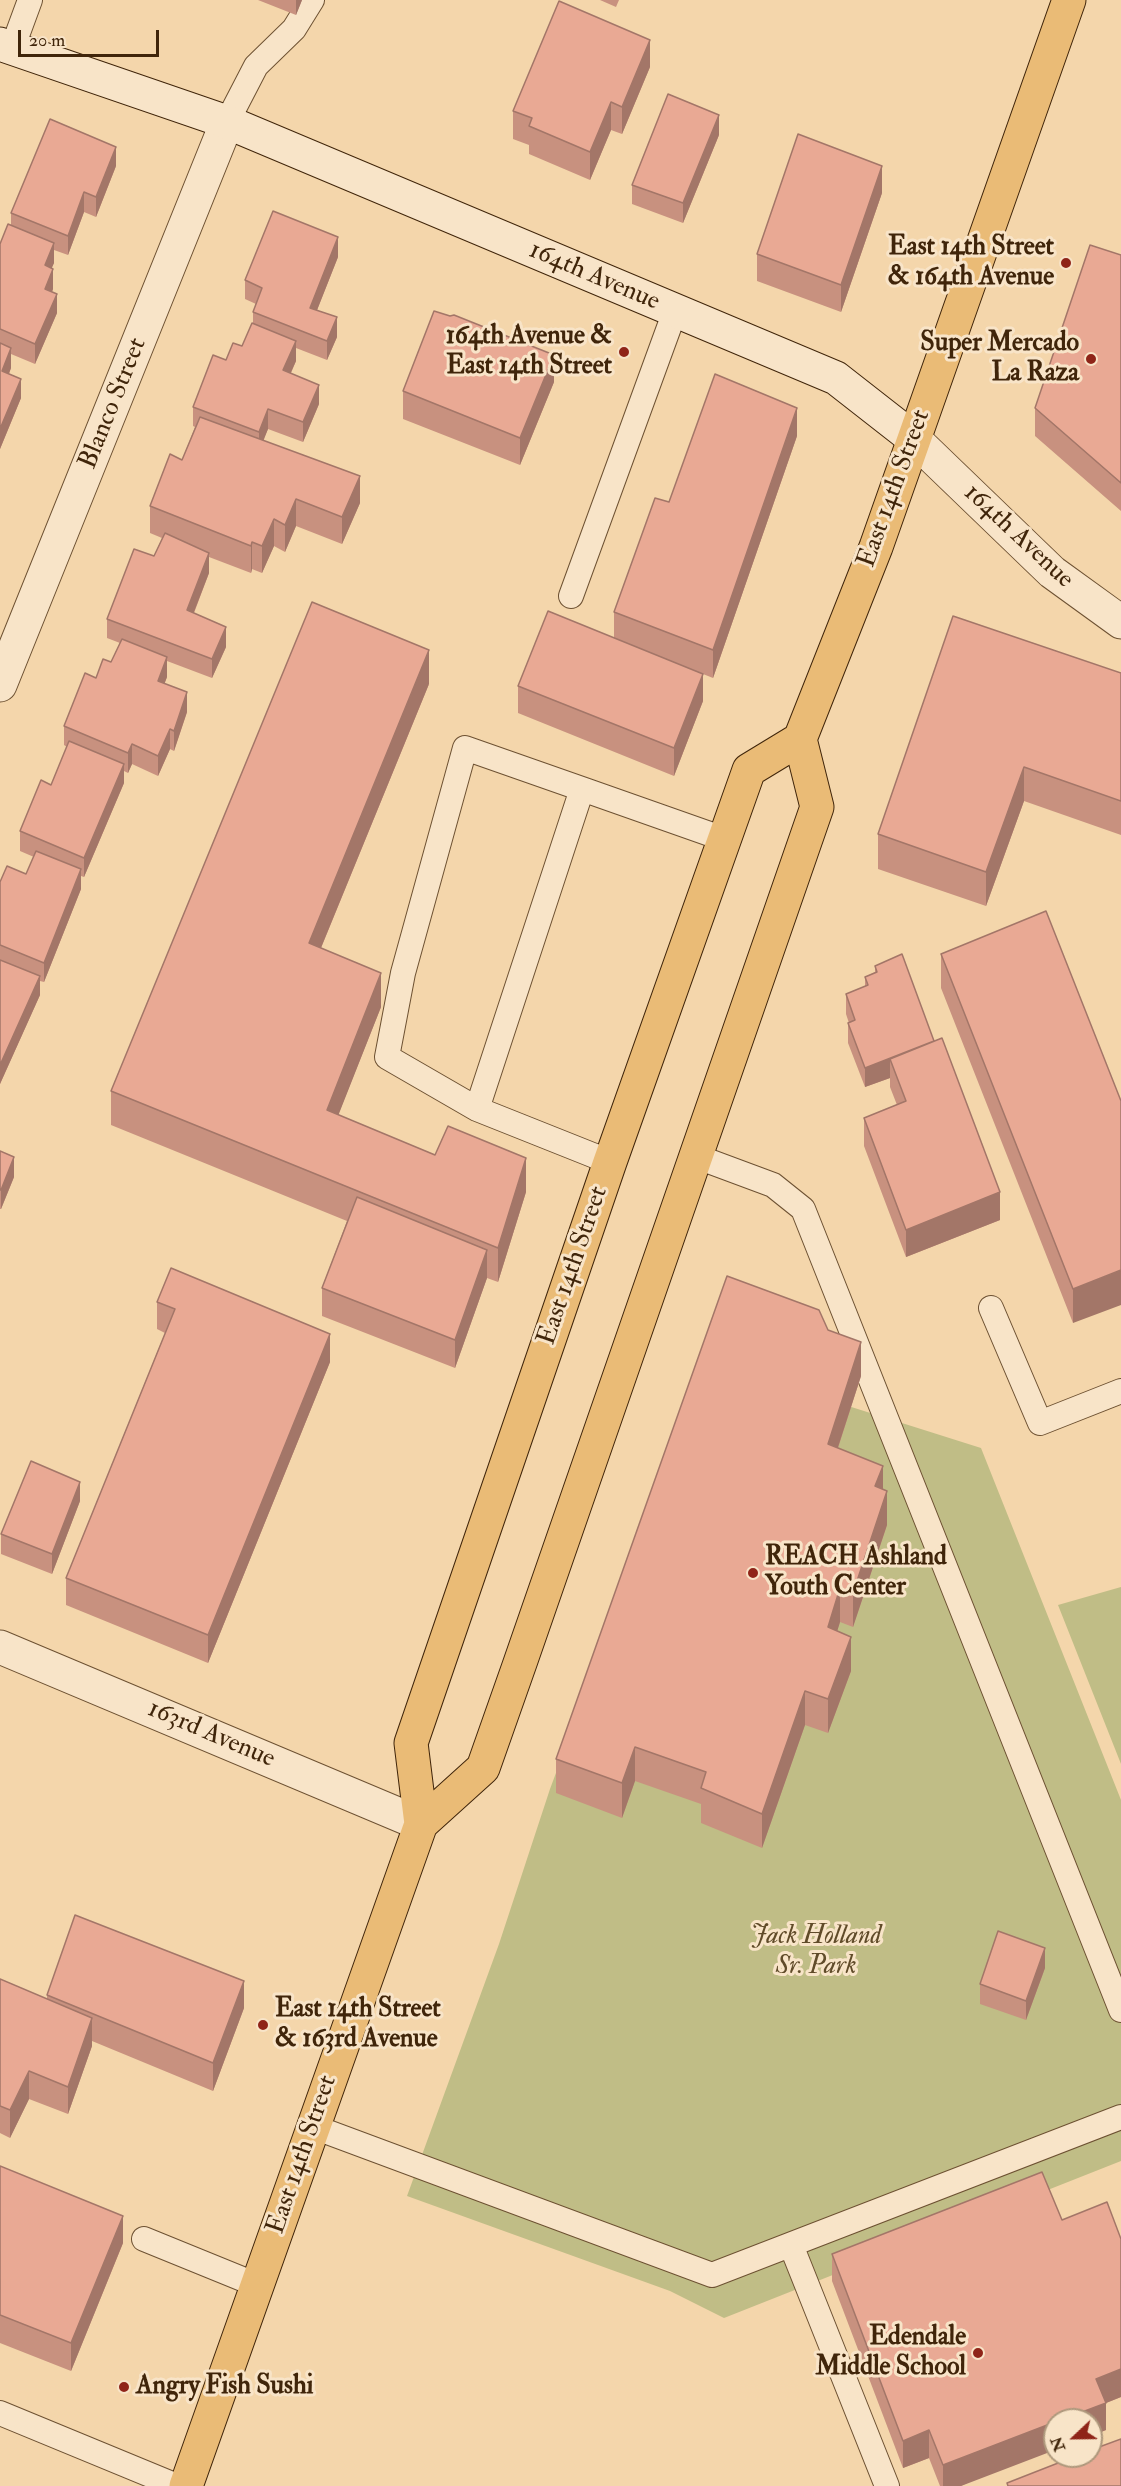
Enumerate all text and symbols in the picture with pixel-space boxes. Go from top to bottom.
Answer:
scale bar [21,18,162,56]
text: 20 m [29,29,65,52]
place label: East 14th Street & 164th Avenue [888,232,1054,294]
street label: 164th Avenue [524,235,664,319]
marker: East 14th Street & 164th Avenue [1059,256,1073,270]
place label: 164th Avenue & East 14th Street [446,321,612,382]
place label: Super Mercado La Raza [920,328,1079,390]
street label: Blanco Street [74,334,154,474]
marker: 164th Avenue & East 14th Street [617,345,631,359]
marker: Super Mercado La Raza [1084,352,1098,366]
street label: East 14th Street [852,406,938,572]
street label: 164th Avenue [956,478,1080,596]
street label: East 14th Street [532,1183,616,1349]
place label: REACH Ashland Youth Center [765,1542,947,1604]
marker: REACH Ashland Youth Center [746,1566,760,1580]
street label: 163rd Avenue [143,1694,279,1776]
park label: Jack Holland Sr. Park [751,1921,881,1982]
place label: East 14th Street & 163rd Avenue [275,1994,441,2056]
marker: East 14th Street & 163rd Avenue [256,2018,270,2032]
street label: East 14th Street [261,2072,345,2238]
place label: Edendale Middle School [815,2322,966,2384]
marker: Edendale Middle School [971,2346,985,2360]
place label: Angry Fish Sushi [136,2371,313,2403]
marker: Angry Fish Sushi [117,2380,131,2394]
north arrow [1043,2408,1103,2468]
text: N [1046,2434,1070,2454]

